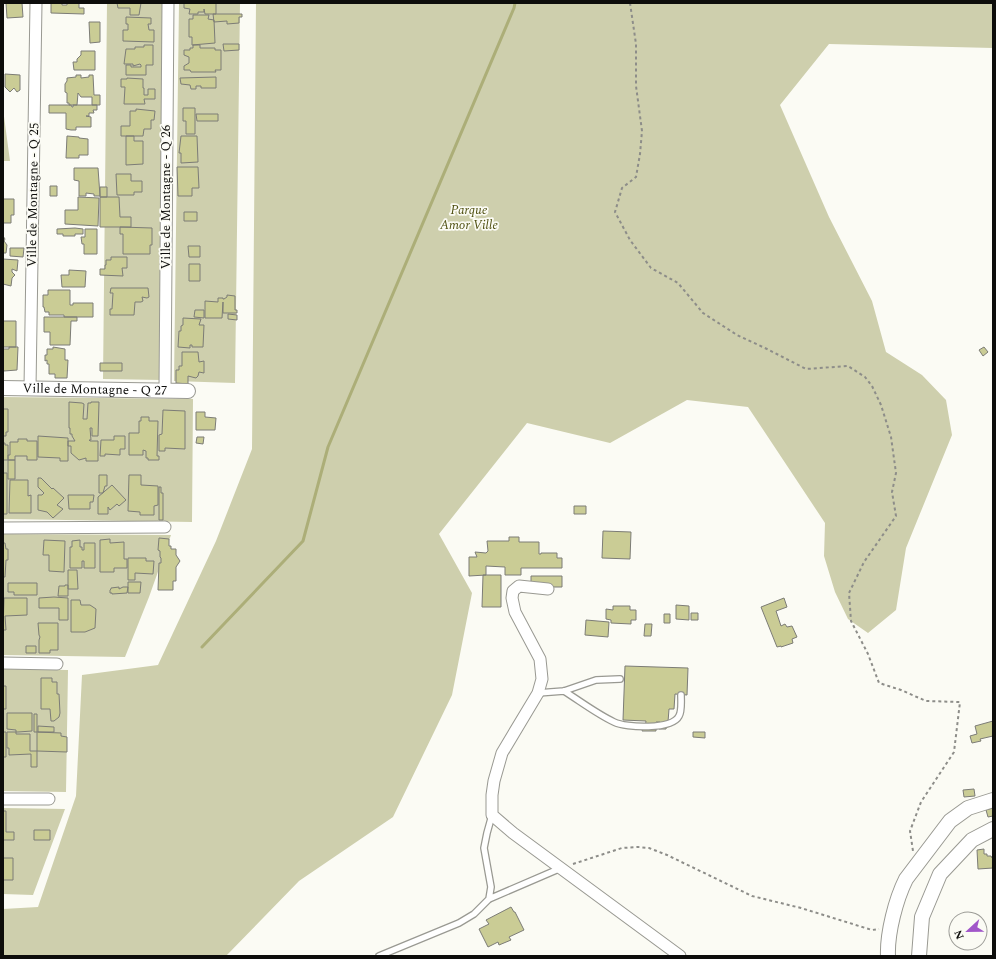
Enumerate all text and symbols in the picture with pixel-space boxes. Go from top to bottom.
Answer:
street label: Ville de Montagne - Q 25 [22,123,44,267]
street label: Ville de Montagne - Q 26 [156,124,176,269]
park label: Parque Amor Ville [439,200,498,235]
street label: Ville de Montagne - Q 27 [22,378,167,401]
north arrow [948,911,988,951]
text: N [950,927,969,942]

